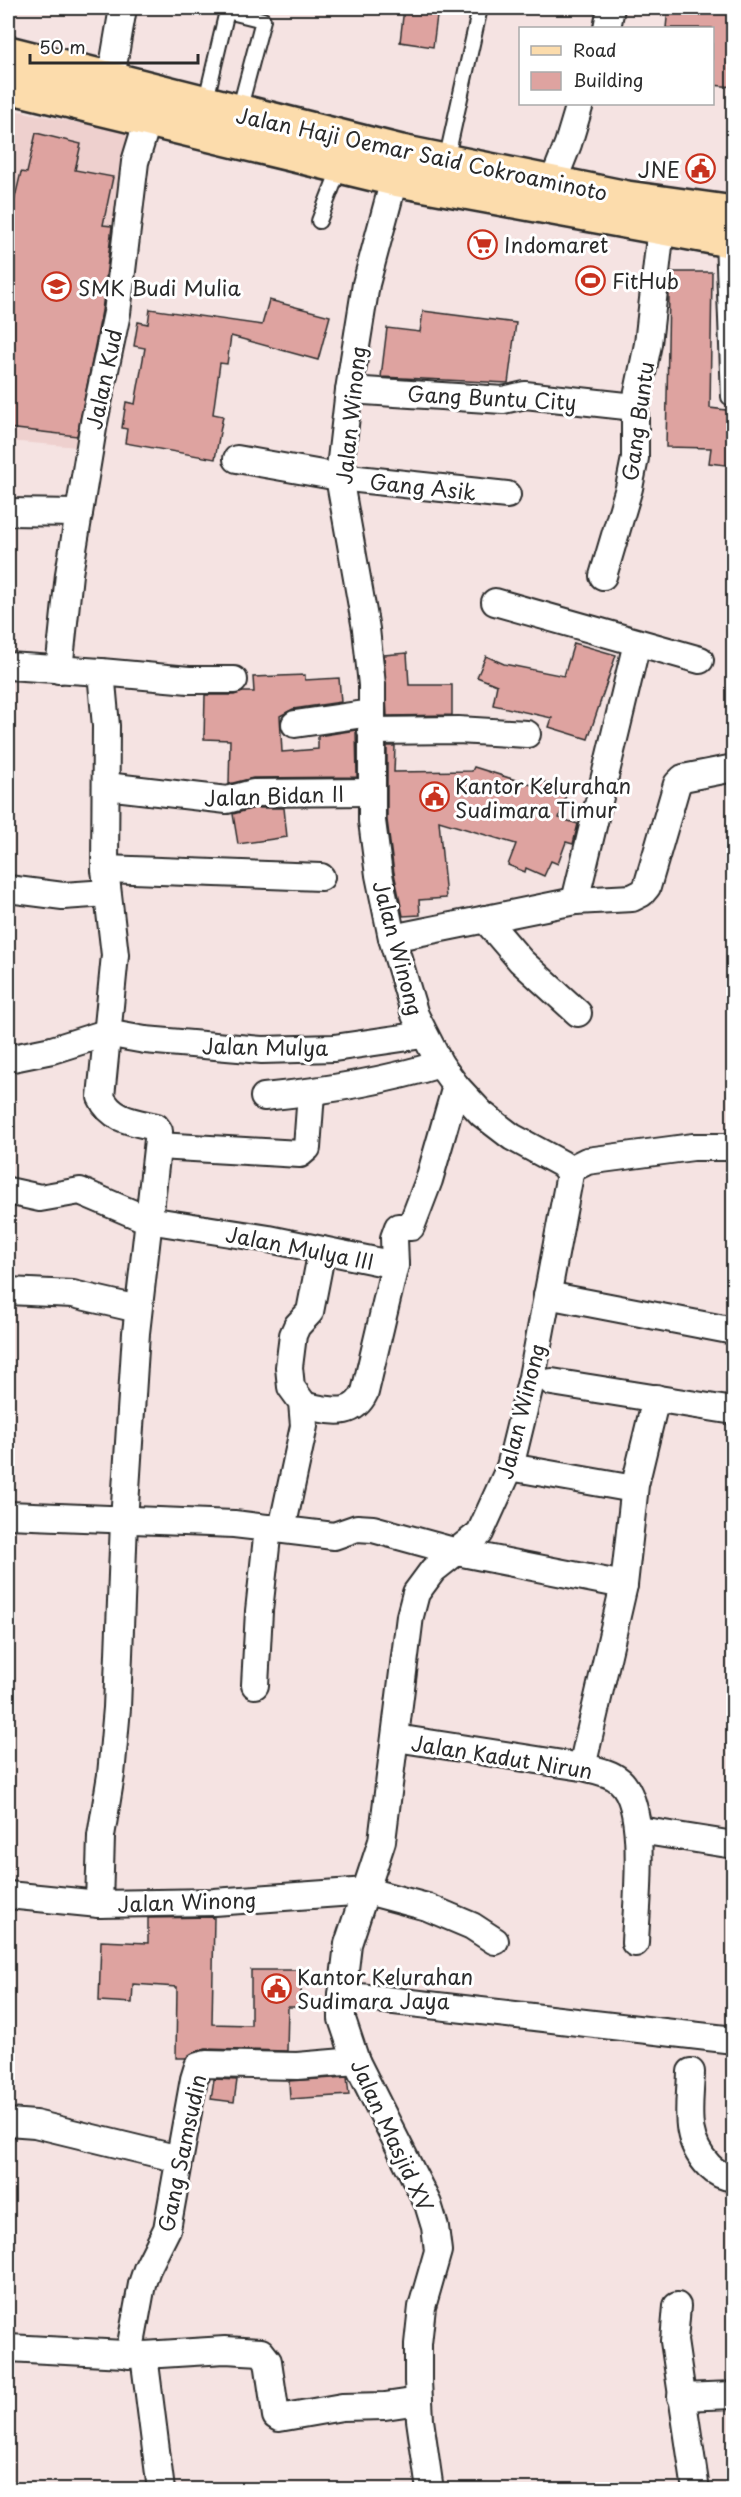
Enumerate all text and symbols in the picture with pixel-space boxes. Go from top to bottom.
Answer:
scale bar [30,27,198,65]
legend [519,27,714,105]
text: 50 m [39,33,86,60]
text: Road [573,36,617,63]
text: Building [573,66,643,93]
street label: Jalan Haji Oemar Said Cokroaminoto [233,98,611,208]
place label: JNE [638,153,680,185]
public building icon: JNE [685,153,717,185]
supermarket icon: Indomaret [467,228,499,260]
place label: Indomaret [504,228,608,260]
sports icon: FitHub [575,264,607,296]
place label: FitHub [612,264,679,296]
school or university icon: SMK Budi Mulia [41,271,73,303]
place label: SMK Budi Mulia [78,271,242,303]
street label: Jalan Kud [77,326,129,432]
street label: Jalan Winong [327,344,373,486]
street label: Gang Buntu [613,359,661,483]
street label: Gang Buntu City [407,377,577,417]
street label: Gang Asik [368,465,478,508]
place label: Kantor Kelurahan Sudimara Timur [455,769,631,825]
street label: Jalan Bidan II [203,777,345,813]
public building icon: Kantor Kelurahan Sudimara Timur [418,781,450,813]
street label: Jalan Winong [366,877,432,1019]
street label: Jalan Mulya [202,1029,328,1063]
street label: Jalan Mulya III [223,1217,377,1277]
street label: Jalan Winong [488,1340,552,1482]
street label: Jalan Kadut Nirun [409,1726,595,1786]
street label: Jalan Winong [117,1883,257,1919]
place label: Kantor Kelurahan Sudimara Jaya [297,1960,473,2016]
public building icon: Kantor Kelurahan Sudimara Jaya [260,1972,292,2004]
street label: Jalan Masjid XV [344,2053,443,2217]
street label: Gang Samsudin [149,2071,213,2235]

